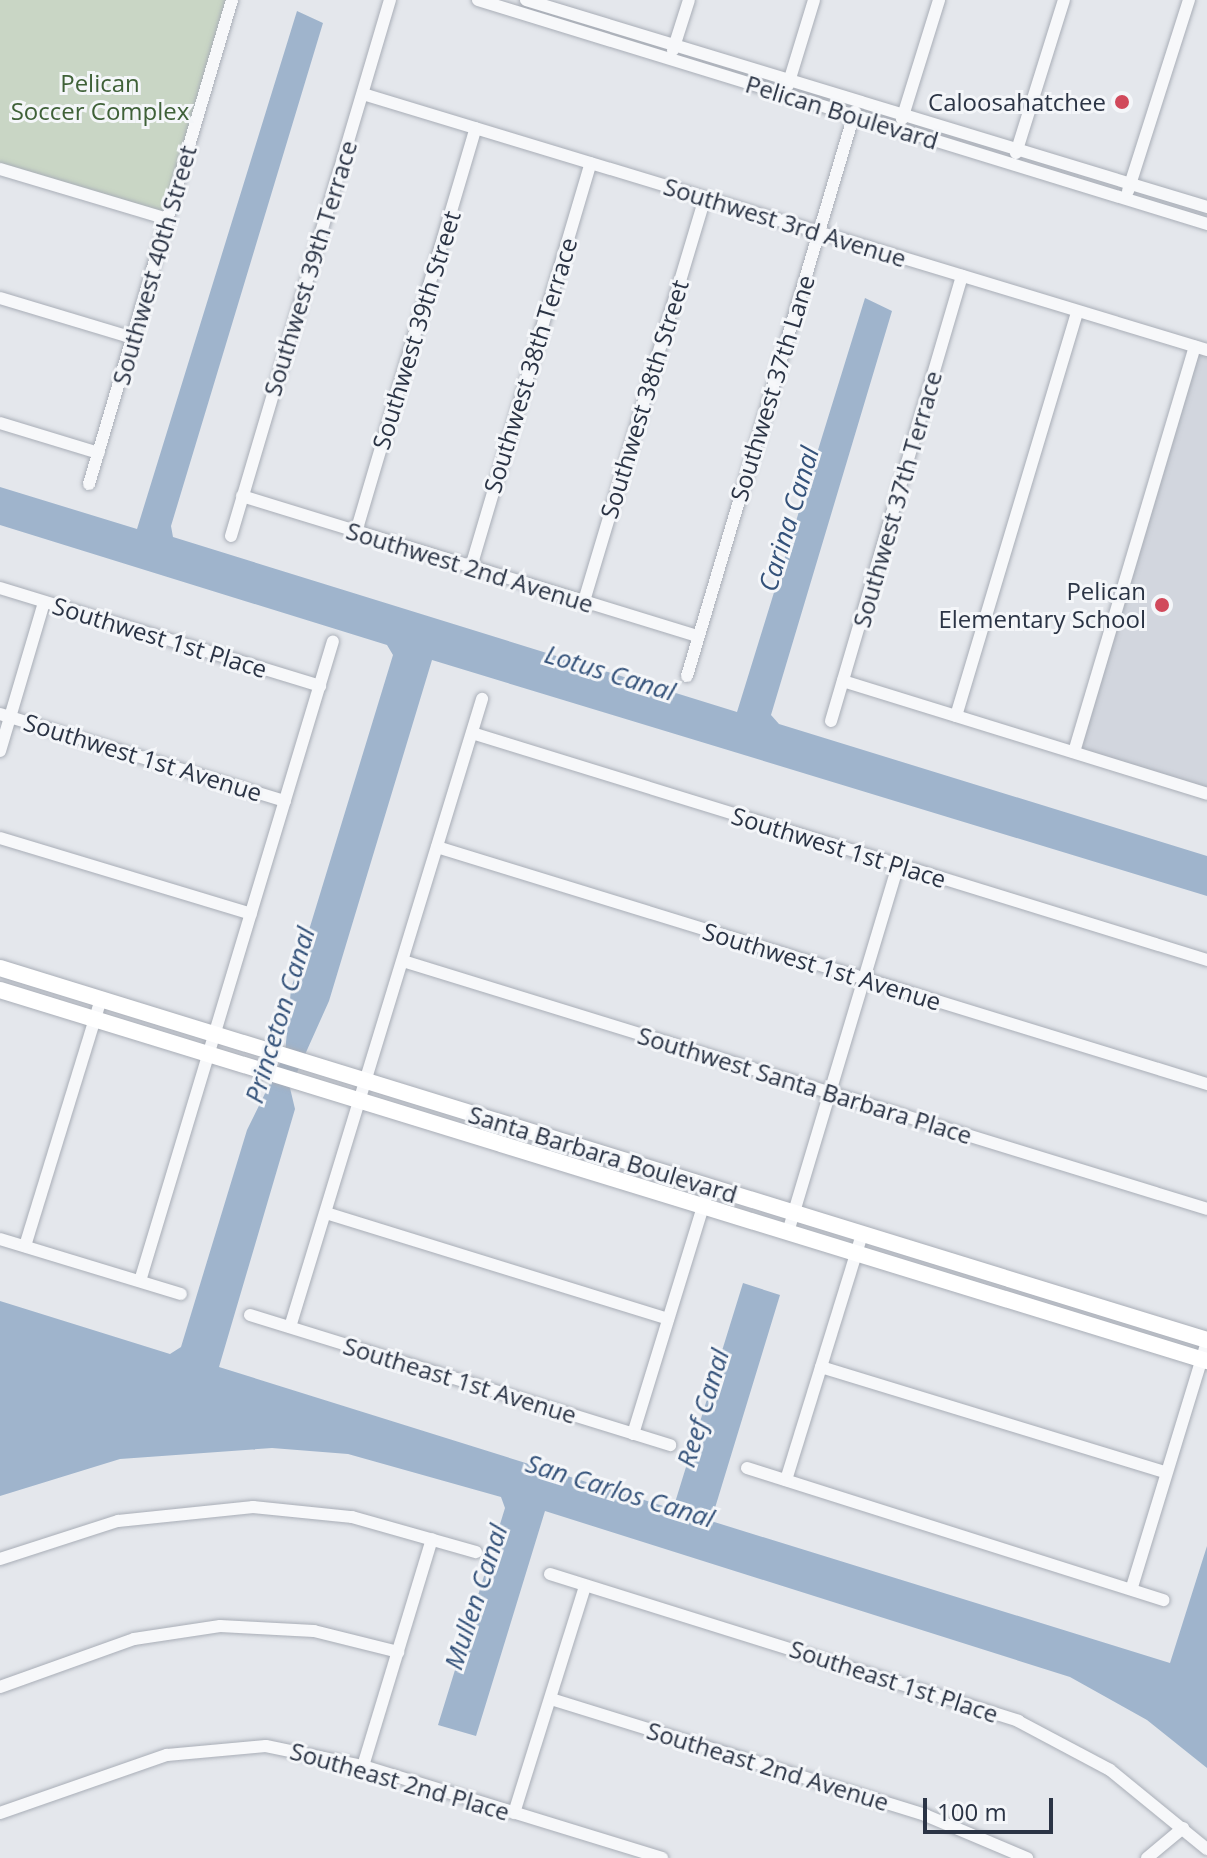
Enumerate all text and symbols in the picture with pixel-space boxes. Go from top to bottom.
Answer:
park label: Pelican Soccer Complex [11,69,189,125]
street label: Pelican Boulevard [742,69,942,155]
place label: Caloosahatchee [928,88,1106,116]
marker: Caloosahatchee [1113,93,1131,111]
street label: Southwest 39th Terrace [257,137,363,399]
street label: Southwest 40th Street [106,142,202,388]
street label: Southwest 3rd Avenue [660,171,910,273]
street label: Southwest 39th Street [366,207,466,453]
street label: Southwest 38th Terrace [477,234,583,496]
street label: Southwest 37th Lane [724,271,820,505]
street label: Southwest 38th Street [594,276,694,522]
street label: Southwest 37th Terrace [847,367,947,631]
water label: Carina Canal [752,443,826,595]
street label: Southwest 2nd Avenue [343,516,597,618]
place label: Pelican Elementary School [938,577,1146,633]
street label: Southwest 1st Place [49,591,271,683]
marker: Pelican Elementary School [1153,596,1171,614]
water label: Lotus Canal [541,638,679,708]
street label: Southwest 1st Avenue [20,707,266,807]
street label: Southwest 1st Place [728,801,950,893]
street label: Southwest 1st Avenue [699,916,945,1016]
water label: Princeton Canal [238,923,322,1107]
street label: Southwest Santa Barbara Place [634,1020,976,1150]
street label: Santa Barbara Boulevard [465,1099,741,1209]
street label: Southeast 1st Avenue [340,1331,580,1429]
water label: Reef Canal [670,1345,736,1471]
water label: San Carlos Canal [522,1448,718,1534]
water label: Mullen Canal [438,1520,514,1674]
street label: Southeast 1st Place [786,1634,1002,1728]
street label: Southeast 2nd Avenue [644,1715,892,1817]
street label: Southeast 2nd Place [287,1736,513,1826]
scale bar [927,1782,1057,1832]
text: 100 m [937,1795,1007,1828]

